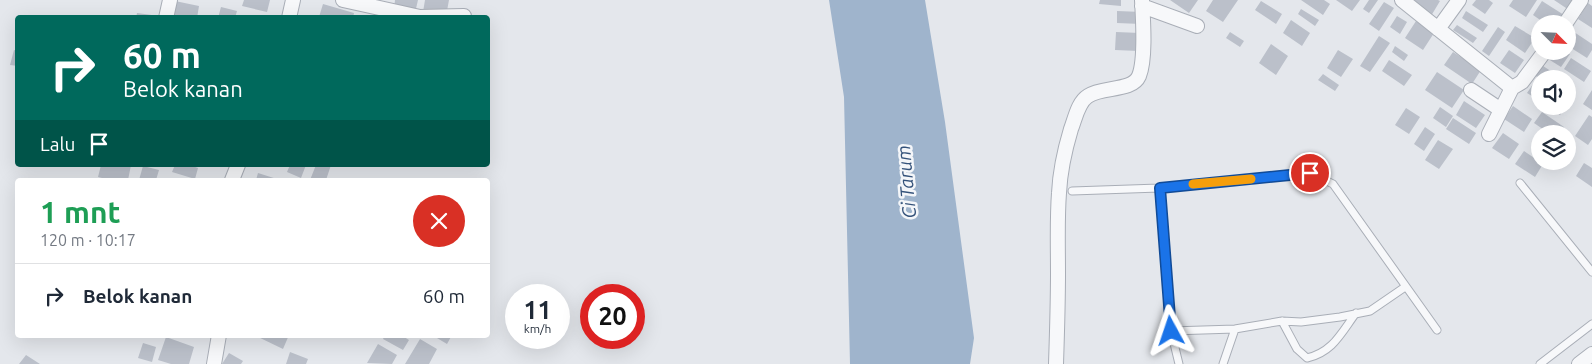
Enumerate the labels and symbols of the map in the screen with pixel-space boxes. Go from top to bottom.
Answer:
north arrow [1531,15,1576,60]
water label: Ci Tarum [892,144,920,220]
pin [1289,152,1331,194]
speed limit sign: 20 [580,284,645,349]
position arrow [1144,304,1196,356]

